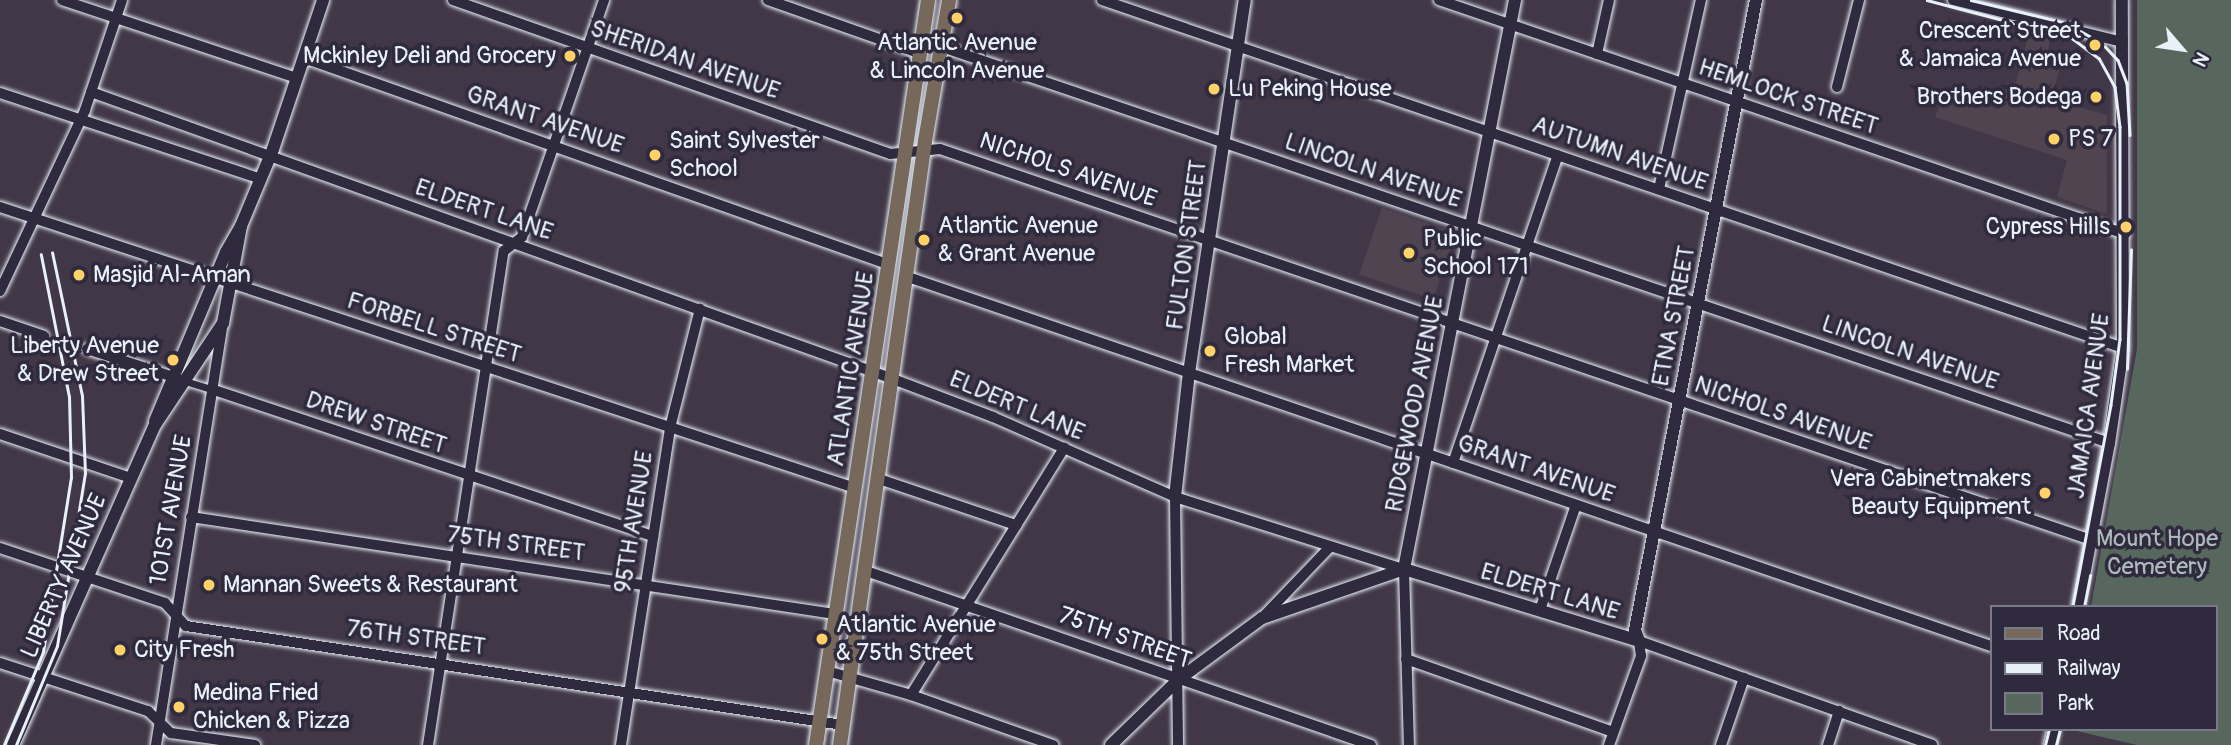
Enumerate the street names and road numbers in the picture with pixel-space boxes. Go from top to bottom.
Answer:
street label: SHERIDAN AVENUE [586,14,784,106]
street label: HEMLOCK STREET [1695,53,1881,141]
street label: GRANT AVENUE [463,80,627,160]
street label: AUTUMN AVENUE [1528,110,1712,198]
street label: NICHOLS AVENUE [976,126,1160,214]
street label: LINCOLN AVENUE [1281,127,1465,215]
street label: FULTON STREET [1161,158,1213,332]
street label: ELDERT LANE [411,173,557,247]
street label: ETNA STREET [1646,243,1702,389]
street label: ATLANTIC AVENUE [821,270,881,468]
street label: FORBELL STREET [343,286,525,370]
street label: RIDGEWOOD AVENUE [1380,293,1450,515]
street label: LINCOLN AVENUE [1818,309,2002,397]
street label: JAMAICA AVENUE [2062,312,2116,500]
street label: ELDERT LANE [945,365,1089,447]
street label: NICHOLS AVENUE [1691,370,1875,458]
street label: DREW STREET [302,386,450,460]
street label: GRANT AVENUE [1454,429,1618,509]
street label: 101ST AVENUE [144,433,198,587]
street label: 95TH AVENUE [609,449,659,595]
street label: LIBERTY AVENUE [15,489,113,663]
street label: 75TH STREET [445,520,587,568]
street label: ELDERT LANE [1477,557,1623,627]
street label: 75TH STREET [1055,601,1195,675]
street label: 76TH STREET [345,614,487,662]

